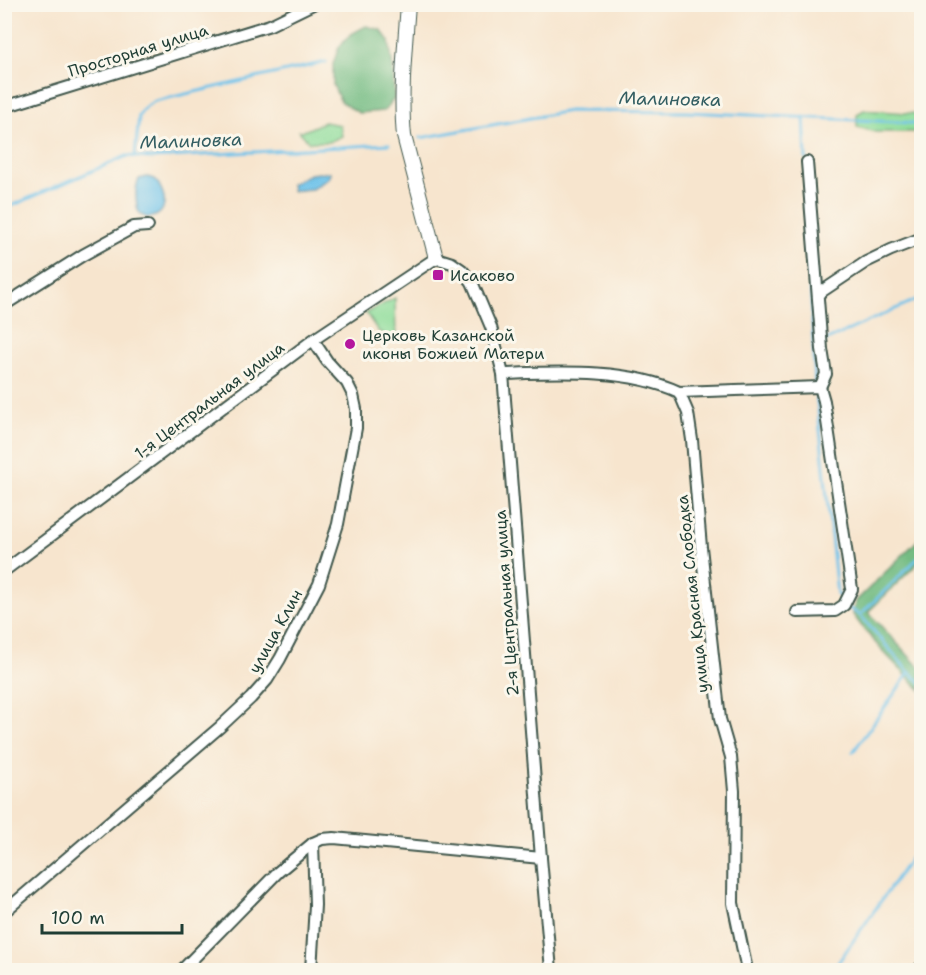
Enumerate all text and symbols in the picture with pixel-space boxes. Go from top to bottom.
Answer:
street label: Просторная улица [66,19,211,82]
water label: Малиновка [619,86,721,112]
water label: Малиновка [139,127,243,155]
place label: Исаково [450,265,515,286]
marker: Исаково [431,268,445,282]
place label: Церковь Казанской иконы Божией Матери [362,325,544,364]
street label: 1-я Центральная улица [130,337,289,464]
marker: Церковь Казанской иконы Божией Матери [343,337,357,351]
street label: улица Красная Слободка [672,494,713,694]
street label: 2-я Центральная улица [490,509,523,697]
street label: улица Клин [244,586,307,677]
scale bar [42,897,182,935]
text: 100 m [51,906,105,930]

